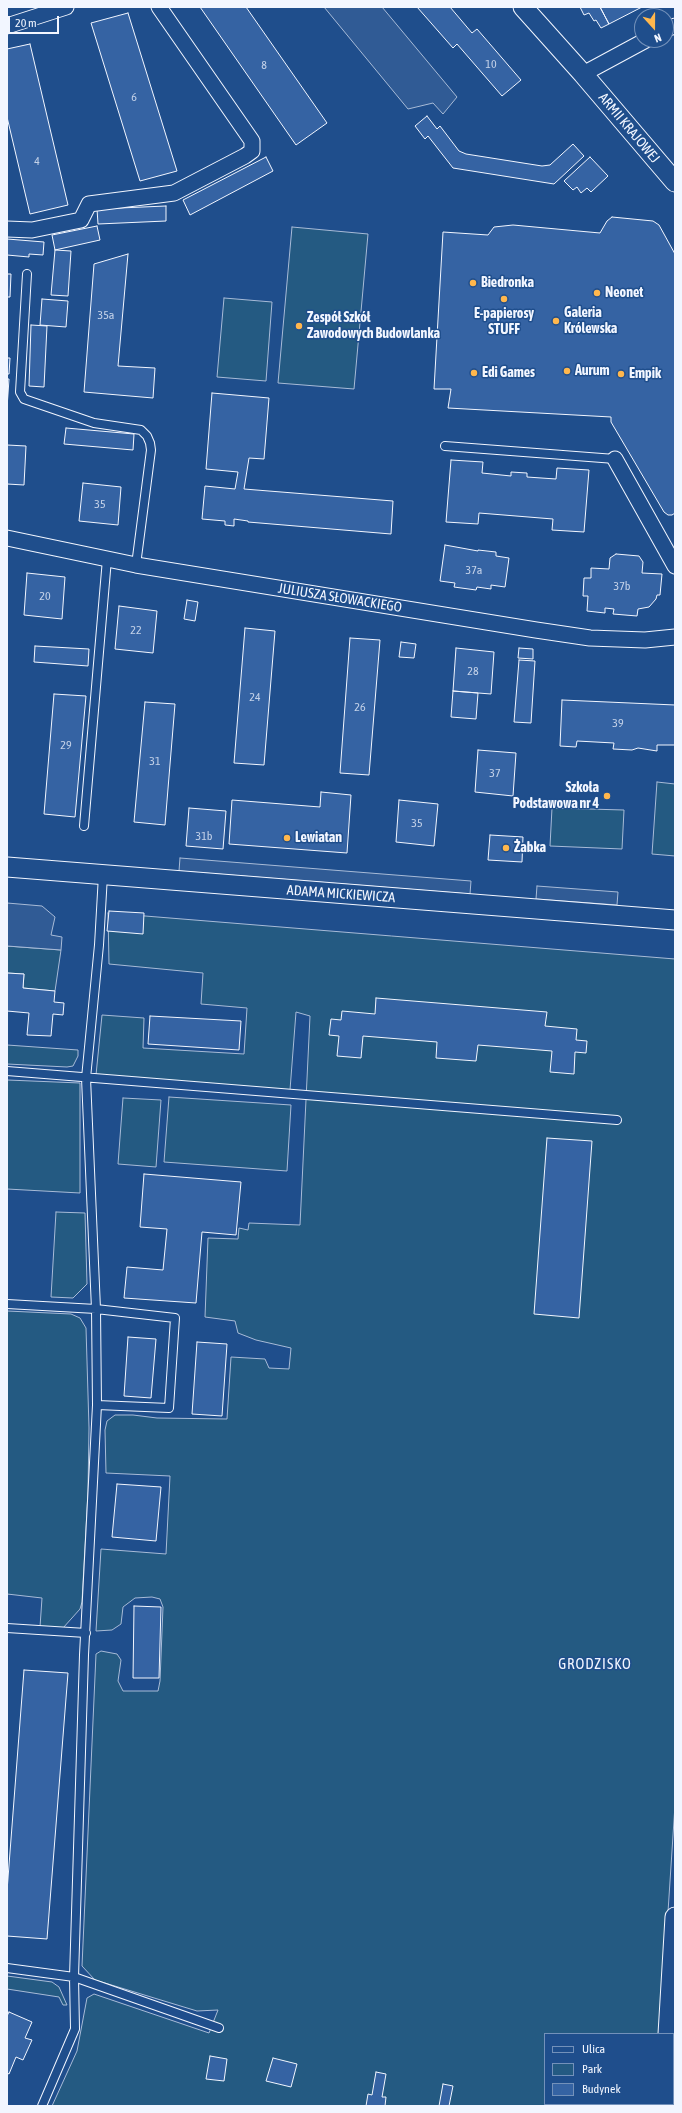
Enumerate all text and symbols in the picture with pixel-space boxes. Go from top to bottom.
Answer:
scale bar [10,8,61,34]
north arrow [634,8,674,48]
text: 20 m [15,16,37,30]
text: N [653,32,663,45]
house number: 10 [485,57,497,71]
house number: 8 [261,58,267,72]
house number: 6 [131,90,137,104]
street label: ARMII KRAJOWEJ [595,90,663,166]
house number: 4 [34,154,40,168]
place label: Biedronka [481,275,534,291]
marker: Biedronka [468,278,478,288]
place label: Neonet [605,285,643,301]
marker: Neonet [592,288,602,298]
marker: E-papierosy STUFF [499,294,509,304]
place label: Galeria Królewska [564,305,617,338]
place label: E-papierosy STUFF [474,306,534,338]
house number: 35a [98,308,114,322]
place label: Zespół Szkół Zawodowych Budowlanka [307,310,440,342]
marker: Galeria Królewska [551,316,561,326]
marker: Zespół Szkół Zawodowych Budowlanka [294,321,304,331]
place label: Aurum [575,363,610,379]
place label: Edi Games [482,365,535,381]
marker: Aurum [562,366,572,376]
place label: Empik [629,366,661,382]
marker: Edi Games [469,368,479,378]
marker: Empik [616,369,626,379]
house number: 35 [94,497,106,511]
house number: 37a [466,563,482,577]
house number: 37b [614,579,630,593]
street label: JULIUSZA SŁOWACKIEGO [277,580,403,616]
house number: 20 [39,589,51,603]
house number: 22 [130,623,142,637]
house number: 28 [467,664,479,678]
house number: 24 [249,690,261,704]
house number: 26 [354,700,366,714]
house number: 39 [612,716,624,730]
house number: 29 [60,738,72,752]
house number: 31 [149,754,161,768]
house number: 37 [489,766,501,780]
place label: Szkoła Podstawowa nr 4 [513,780,599,812]
marker: Szkoła Podstawowa nr 4 [602,791,612,801]
house number: 35 [411,816,423,830]
house number: 31b [196,829,212,843]
place label: Lewiatan [295,830,342,846]
marker: Lewiatan [282,833,292,843]
place label: Żabka [514,840,546,856]
marker: Żabka [501,843,511,853]
street label: ADAMA MICKIEWICZA [286,882,396,906]
district label: GRODZISKO [558,1655,632,1673]
legend [544,2033,674,2105]
text: Ulica [582,2042,605,2056]
text: Park [582,2062,602,2076]
text: Budynek [582,2082,621,2096]

